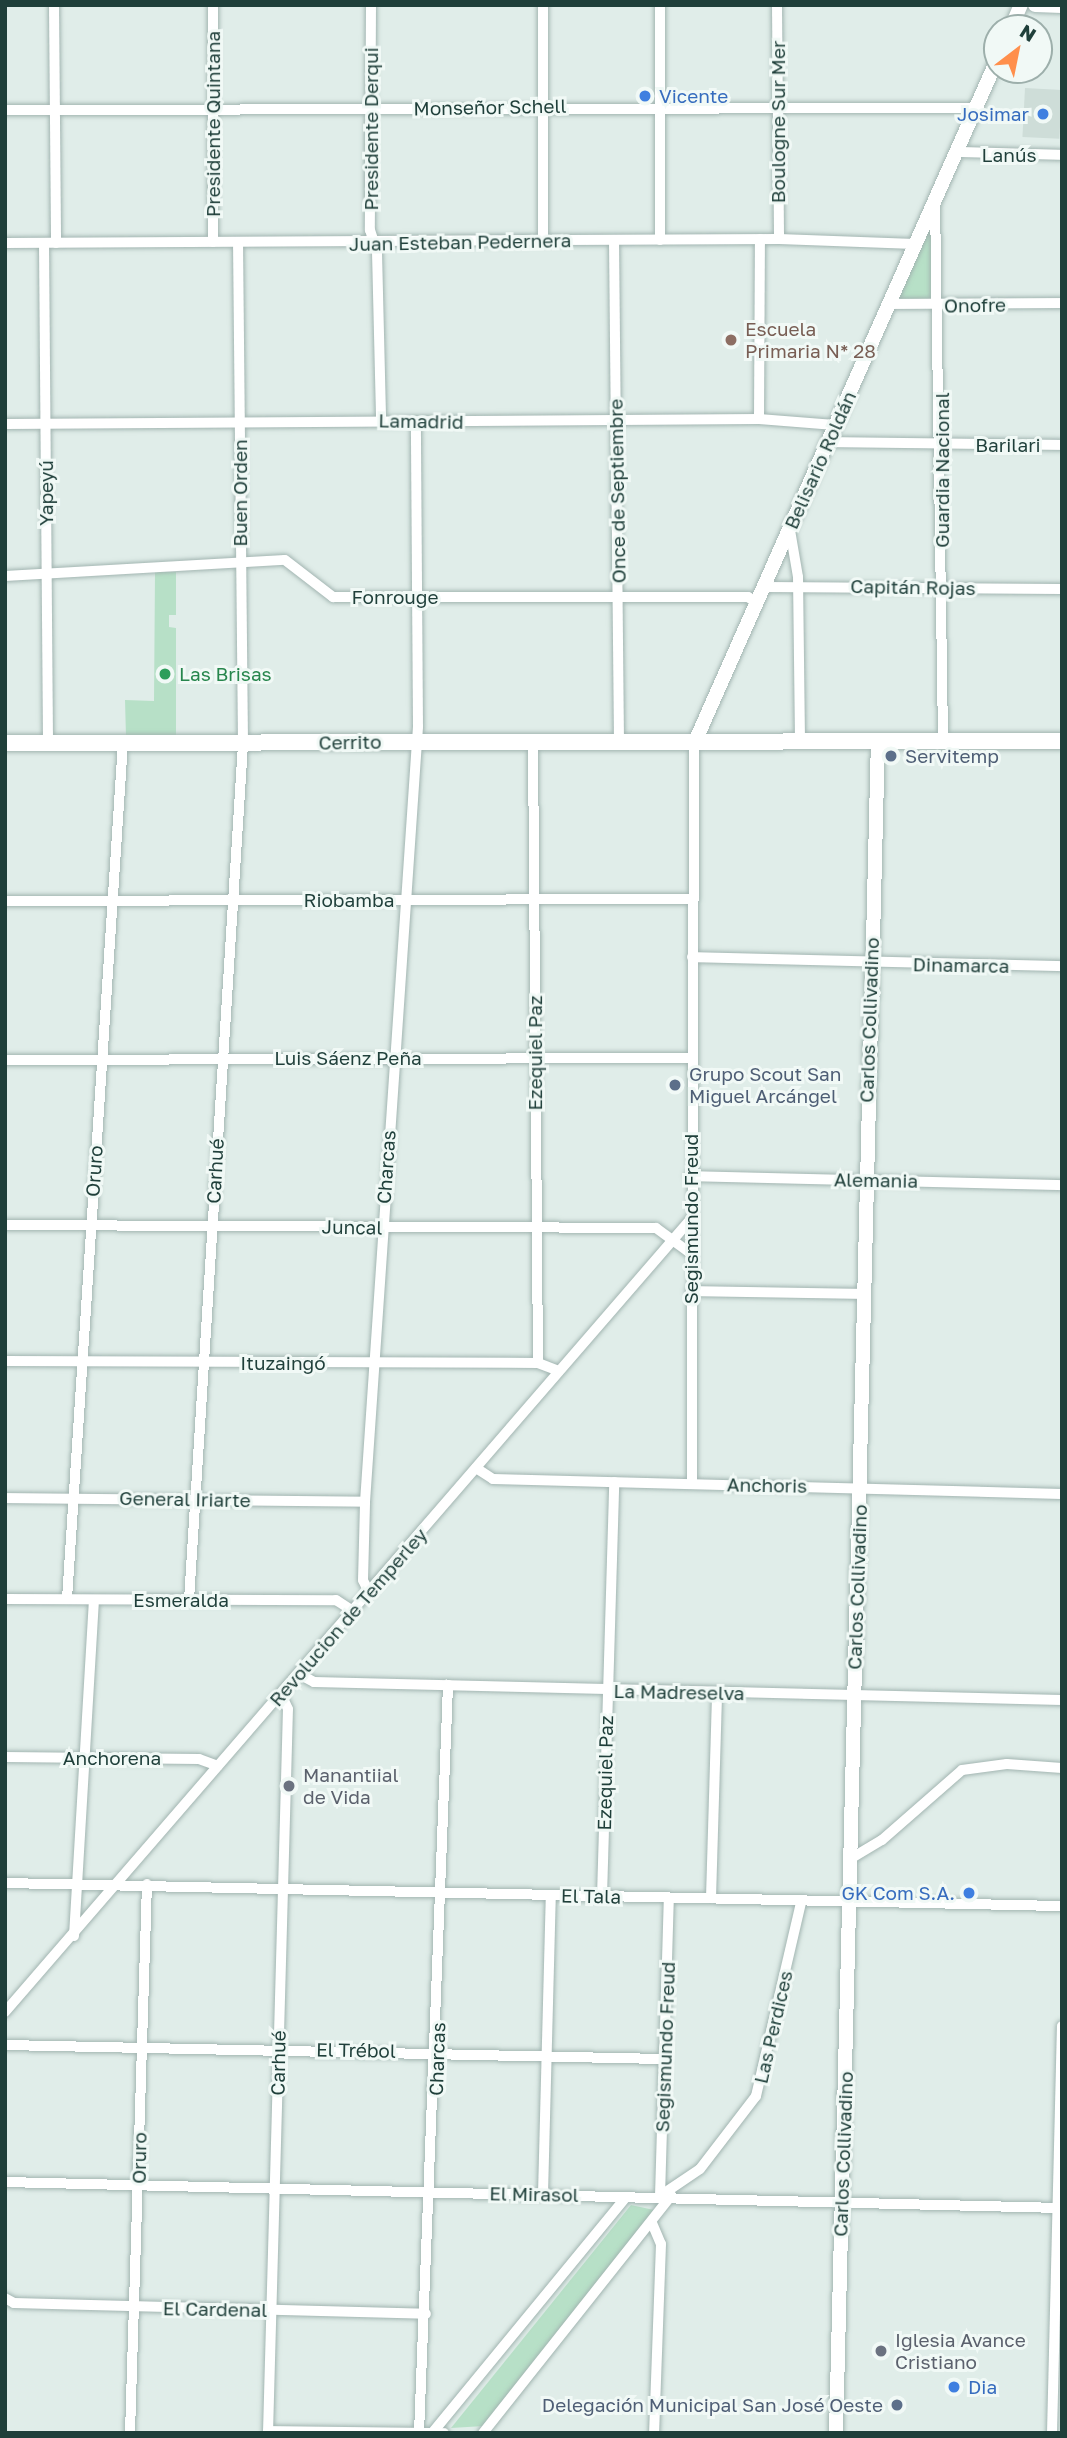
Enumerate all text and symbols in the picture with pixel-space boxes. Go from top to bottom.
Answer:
north arrow [983,14,1053,84]
text: N [1016,19,1041,46]
street label: Presidente Quintana [202,31,224,217]
street label: Boulogne Sur Mer [767,41,789,203]
street label: Presidente Derqui [360,47,382,211]
place label: Vicente [659,85,728,107]
marker: Vicente [637,88,653,104]
street label: Monseñor Schell [413,94,567,120]
place label: Josimar [957,103,1029,125]
marker: Josimar [1035,106,1051,122]
street label: Lanús [981,144,1037,166]
street label: Juan Esteban Pedernera [349,229,571,255]
street label: Onofre [944,293,1006,317]
place label: Escuela Primaria N* 28 [745,318,876,362]
marker: Escuela Primaria N* 28 [723,332,739,348]
street label: Belisario Roldán [779,388,861,532]
street label: Guardia Nacional [931,392,953,548]
street label: Once de Septiembre [604,398,630,584]
street label: Lamadrid [378,409,464,433]
street label: Barilari [975,434,1041,456]
street label: Buen Orden [229,439,251,547]
street label: Yapeyú [35,460,57,526]
street label: Capitán Rojas [850,575,976,599]
street label: Fonrouge [351,586,439,608]
place label: Las Brisas [179,663,272,685]
marker: Las Brisas [157,666,173,682]
street label: Cerrito [318,730,382,754]
place label: Servitemp [905,745,999,767]
marker: Servitemp [883,748,899,764]
street label: Riobamba [303,889,395,911]
street label: Carlos Collivadino [855,937,883,1103]
street label: Dinamarca [912,953,1010,977]
street label: Ezequiel Paz [524,995,546,1111]
street label: Luis Sáenz Peña [274,1047,422,1069]
place label: Grupo Scout San Miguel Arcángel [689,1063,841,1107]
marker: Grupo Scout San Miguel Arcángel [667,1077,683,1093]
street label: Charcas [372,1129,400,1205]
street label: Segismundo Freud [680,1134,702,1304]
street label: Carhué [202,1138,228,1204]
street label: Oruro [81,1144,107,1198]
street label: Alemania [834,1168,918,1192]
street label: Juncal [321,1215,383,1239]
street label: Ituzaingó [240,1352,326,1374]
street label: Anchoris [727,1473,807,1497]
street label: General Iriarte [119,1486,251,1512]
street label: Carlos Collivadino [843,1504,871,1670]
street label: Revolucion de Temperley [264,1523,432,1711]
street label: Esmeralda [133,1589,229,1611]
street label: La Madreselva [613,1679,745,1705]
street label: Ezequiel Paz [593,1715,617,1831]
street label: Anchorena [63,1747,161,1769]
place label: Manantiial de Vida [303,1764,399,1808]
marker: Manantiial de Vida [281,1778,297,1794]
place label: GK Com S.A. [841,1882,955,1904]
street label: El Tala [561,1884,621,1908]
marker: GK Com S.A. [961,1885,977,1901]
street label: Segismundo Freud [651,1961,679,2133]
street label: Las Perdices [749,1968,797,2086]
street label: Charcas [424,2022,450,2096]
street label: Carhué [266,2030,290,2096]
street label: El Trébol [316,2038,396,2062]
street label: Carlos Collivadino [829,2071,857,2237]
street label: Oruro [127,2132,151,2184]
street label: El Mirasol [489,2182,579,2206]
street label: El Cardenal [163,2297,267,2321]
place label: Iglesia Avance Cristiano [895,2329,1026,2373]
marker: Iglesia Avance Cristiano [873,2343,889,2359]
place label: Dia [968,2376,997,2398]
marker: Dia [946,2379,962,2395]
place label: Delegación Municipal San José Oeste [542,2394,883,2416]
marker: Delegación Municipal San José Oeste [889,2397,905,2413]

